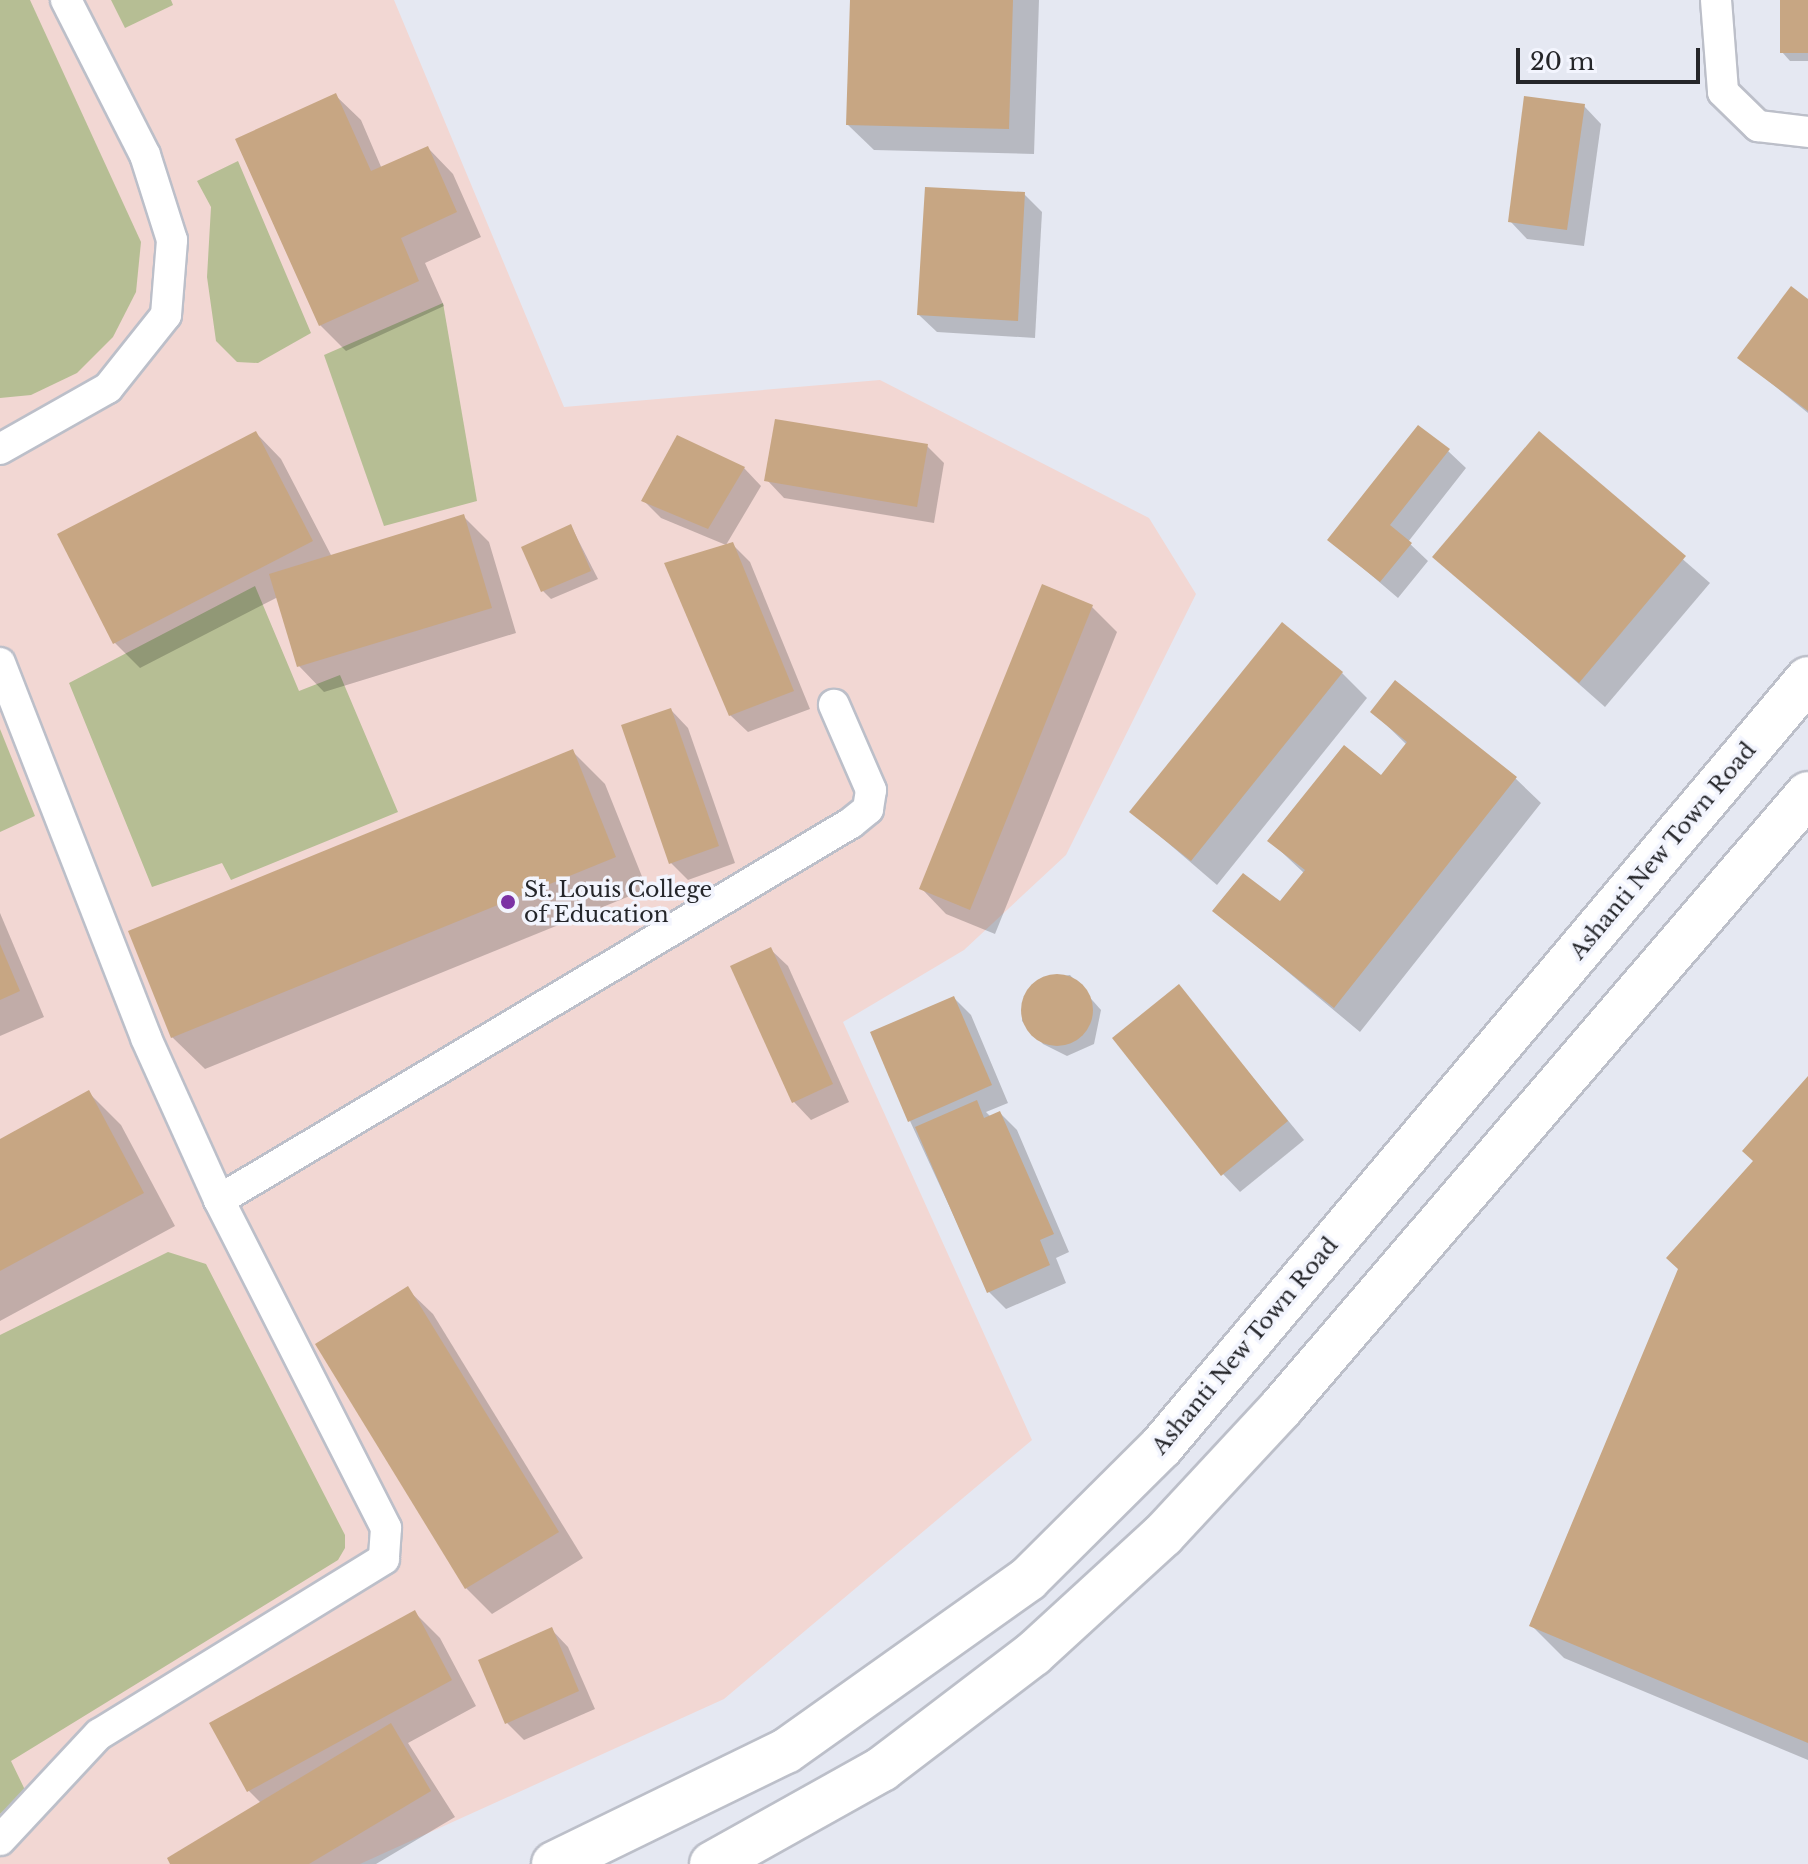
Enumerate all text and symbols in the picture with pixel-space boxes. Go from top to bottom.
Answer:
scale bar [1520,32,1704,82]
text: 20 m [1530,47,1595,76]
street label: Ashanti New Town Road [1564,737,1762,965]
place label: St. Louis College of Education [524,876,712,928]
marker: St. Louis College of Education [499,893,517,911]
street label: Ashanti New Town Road [1146,1232,1344,1460]

